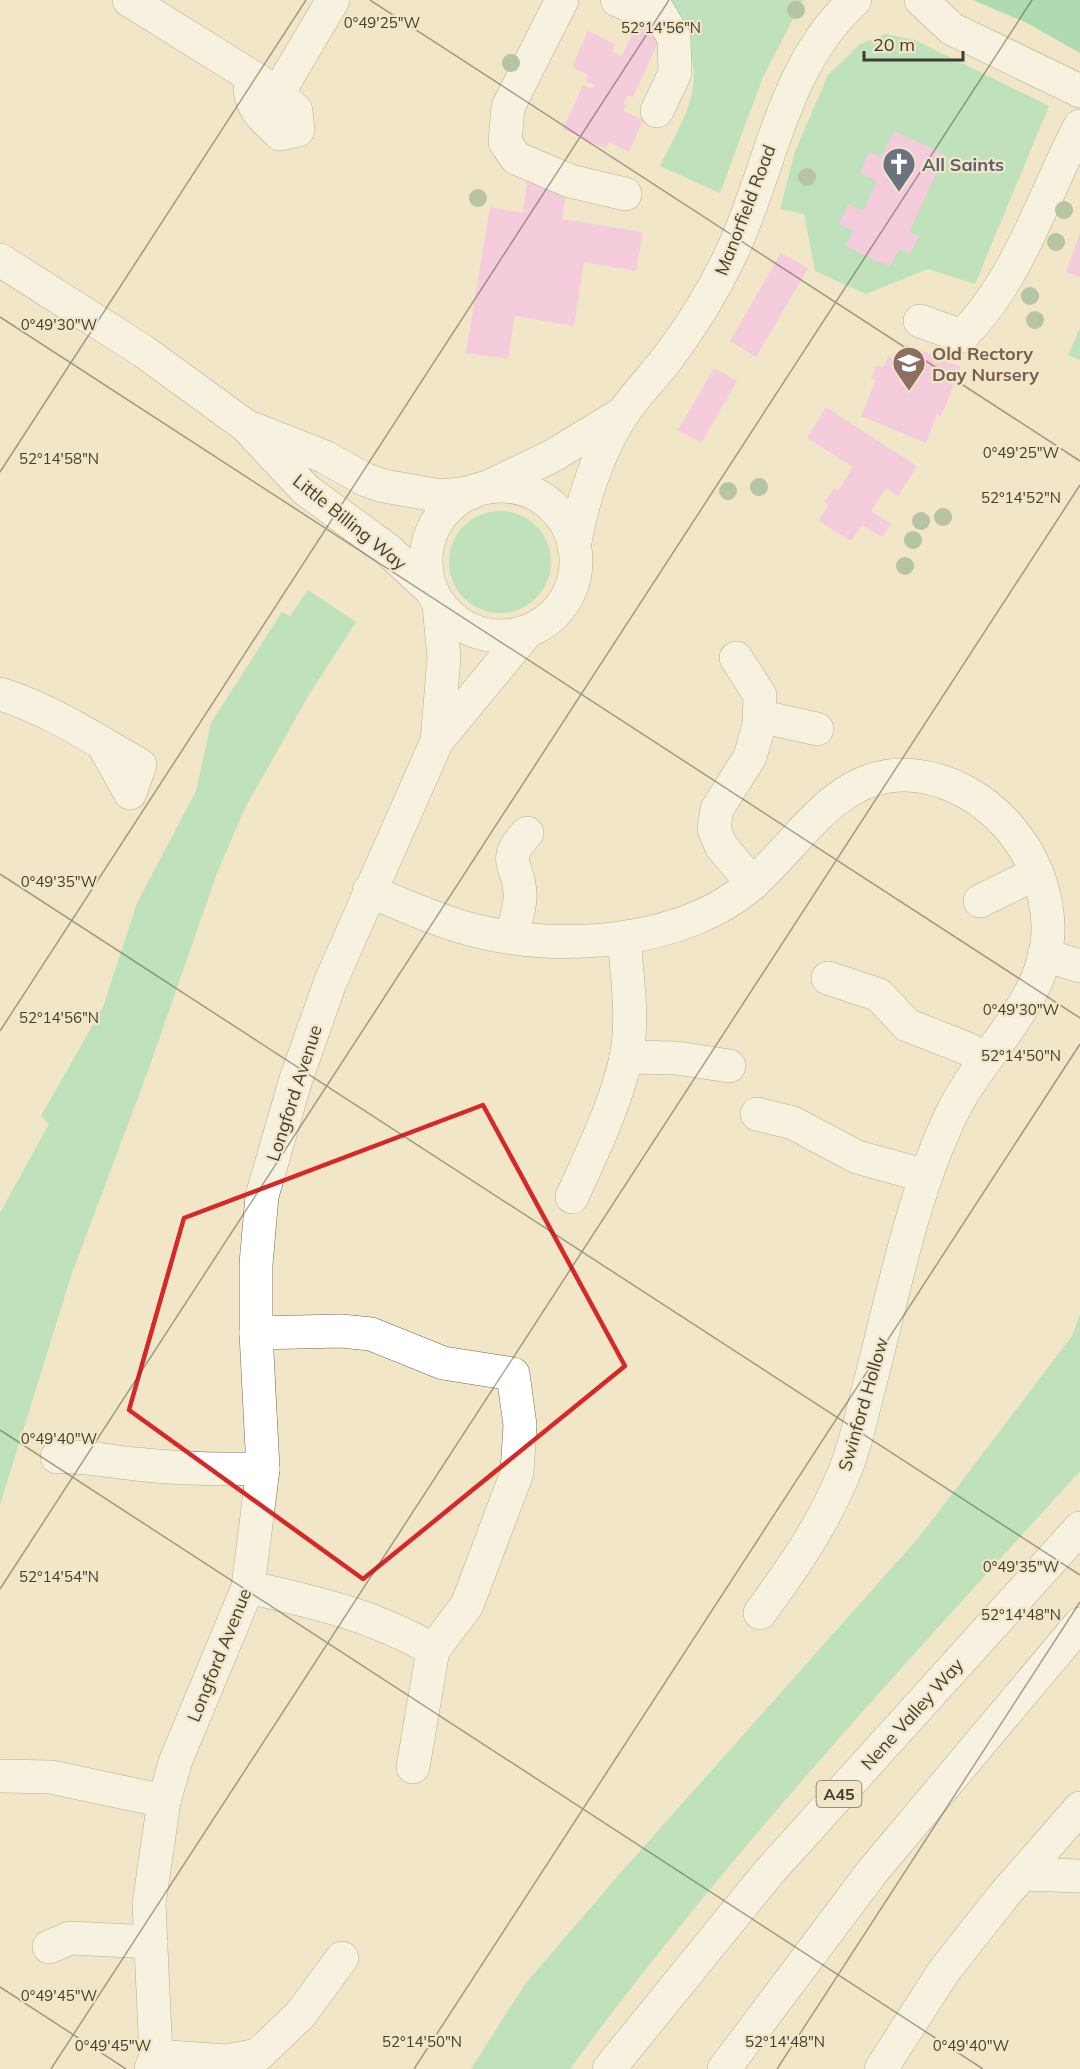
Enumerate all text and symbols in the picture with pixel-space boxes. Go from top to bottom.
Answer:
text: 0°49'25"W [344,13,421,32]
text: 52°14'56"N [621,18,701,37]
scale bar [864,24,963,62]
text: 20 m [873,33,915,56]
street label: Manorfield Road [710,141,780,279]
church icon: All Saints [881,146,917,193]
place label: All Saints [922,153,1004,176]
text: 0°49'30"W [21,315,98,334]
place label: Old Rectory Day Nursery [932,342,1039,386]
school or university icon: Old Rectory Day Nursery [891,345,927,392]
text: 0°49'25"W [983,443,1060,462]
text: 52°14'58"N [19,449,99,468]
street label: Little Billing Way [288,469,412,575]
text: 52°14'52"N [981,488,1061,507]
text: 0°49'35"W [21,872,98,891]
text: 0°49'30"W [983,1000,1060,1019]
text: 52°14'56"N [19,1008,99,1027]
street label: Longford Avenue [261,1022,327,1164]
text: 52°14'50"N [981,1046,1061,1065]
street label: Swinford Hollow [833,1334,893,1474]
text: 0°49'40"W [21,1429,98,1448]
text: 0°49'35"W [983,1557,1060,1576]
text: 52°14'54"N [19,1567,99,1586]
street label: Longford Avenue [182,1585,256,1725]
text: 52°14'48"N [981,1605,1061,1624]
street label: Nene Valley Way [856,1653,968,1775]
road number: A45 [816,1781,862,1807]
text: 0°49'45"W [21,1986,98,2005]
text: 52°14'50"N [382,2032,462,2051]
text: 52°14'48"N [745,2032,825,2051]
text: 0°49'45"W [75,2036,152,2055]
text: 0°49'40"W [933,2036,1010,2055]

